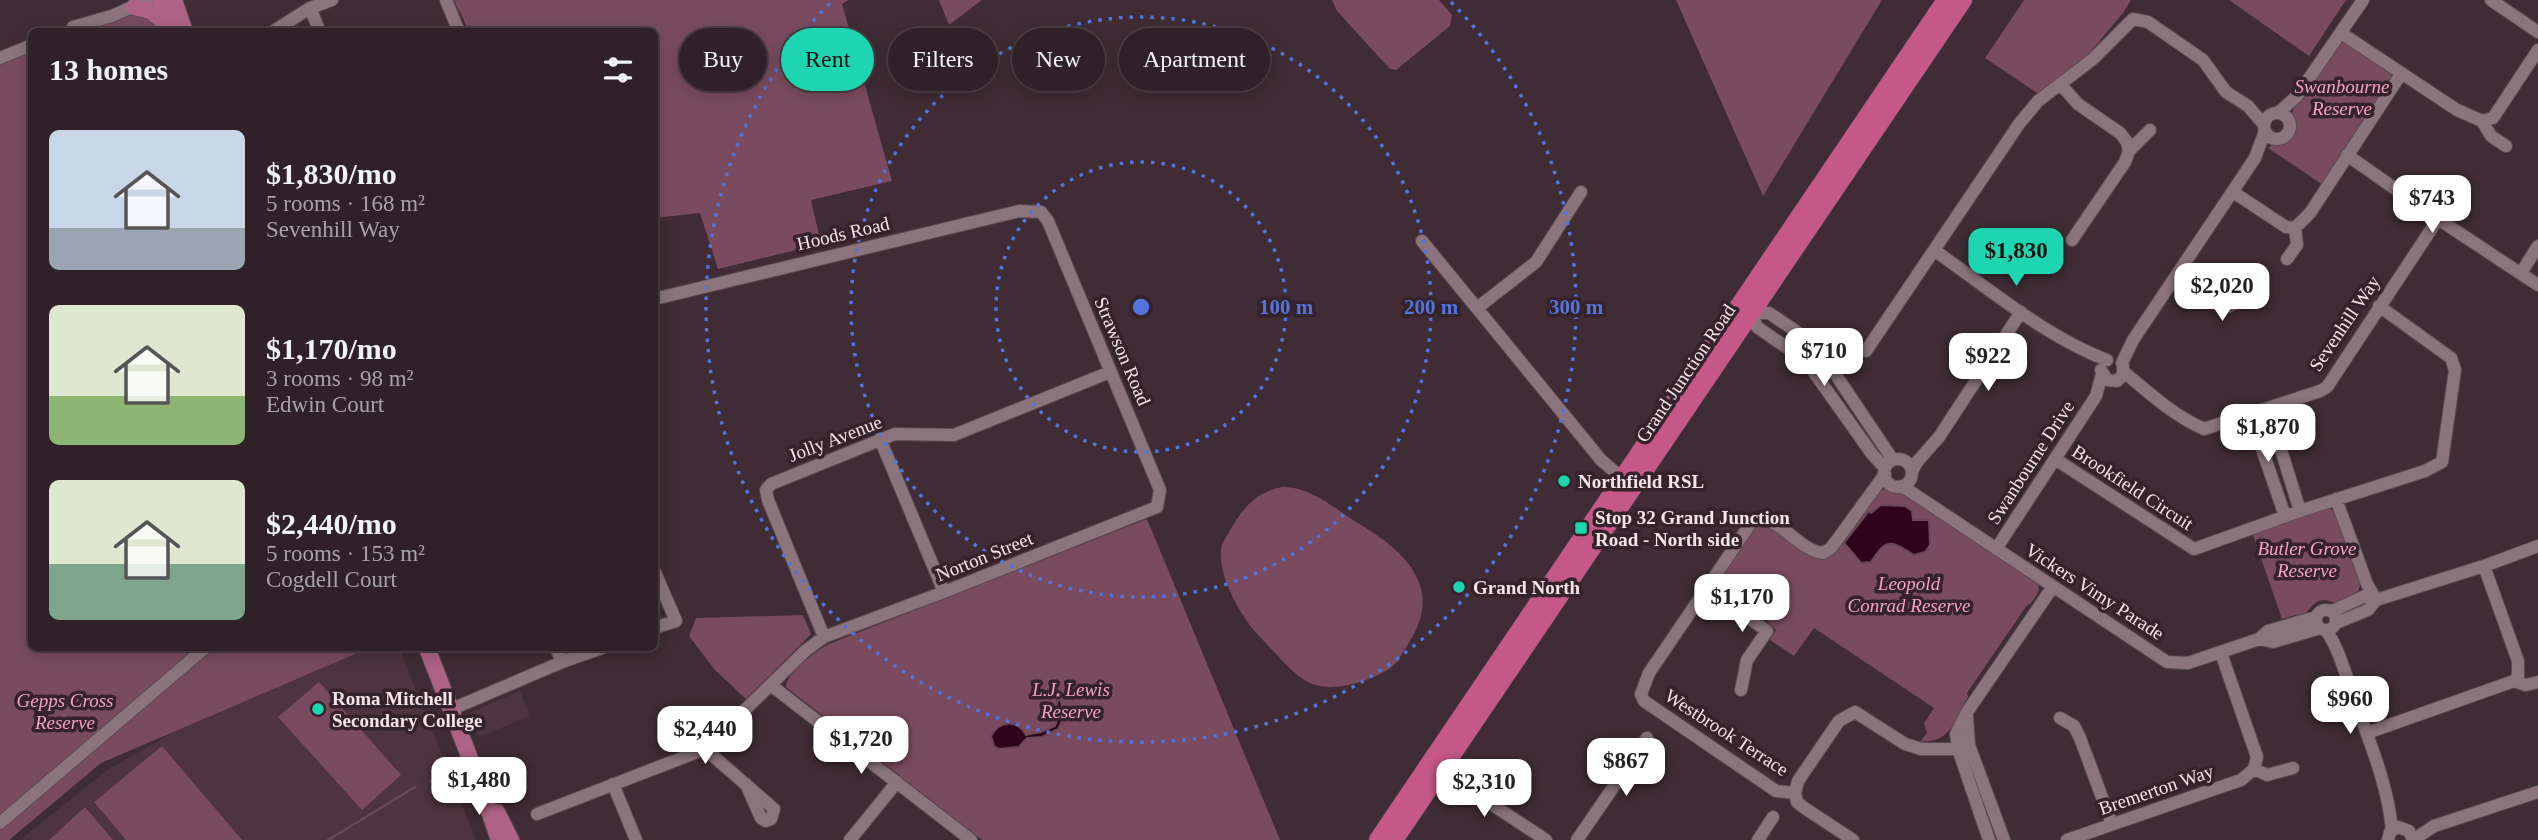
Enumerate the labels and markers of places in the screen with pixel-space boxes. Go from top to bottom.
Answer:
pin: $743 [2391,176,2473,235]
pin: $1,830 [1959,229,2073,288]
pin: $2,020 [2165,264,2279,323]
centre of rings [1129,295,1153,319]
pin: $710 [1783,328,1865,388]
pin: $922 [1947,334,2029,393]
pin: $1,870 [2211,405,2325,464]
place label: Northfield RSL [1578,471,1704,492]
marker: Northfield RSL [1556,473,1572,489]
place label: Stop 32 Grand Junction Road - North side [1595,507,1790,550]
marker: Stop 32 Grand Junction Road - North side [1573,520,1589,536]
pin: $1,170 [1685,574,1799,634]
place label: Grand North [1473,577,1581,598]
marker: Grand North [1451,579,1467,595]
pin: $960 [2309,676,2391,736]
place label: Roma Mitchell Secondary College [332,688,482,731]
marker: Roma Mitchell Secondary College [310,701,326,717]
pin: $2,440 [648,706,762,766]
pin: $1,720 [804,716,918,776]
pin: $867 [1585,738,1667,798]
pin: $1,480 [422,758,536,817]
pin: $2,310 [1427,760,1541,819]

